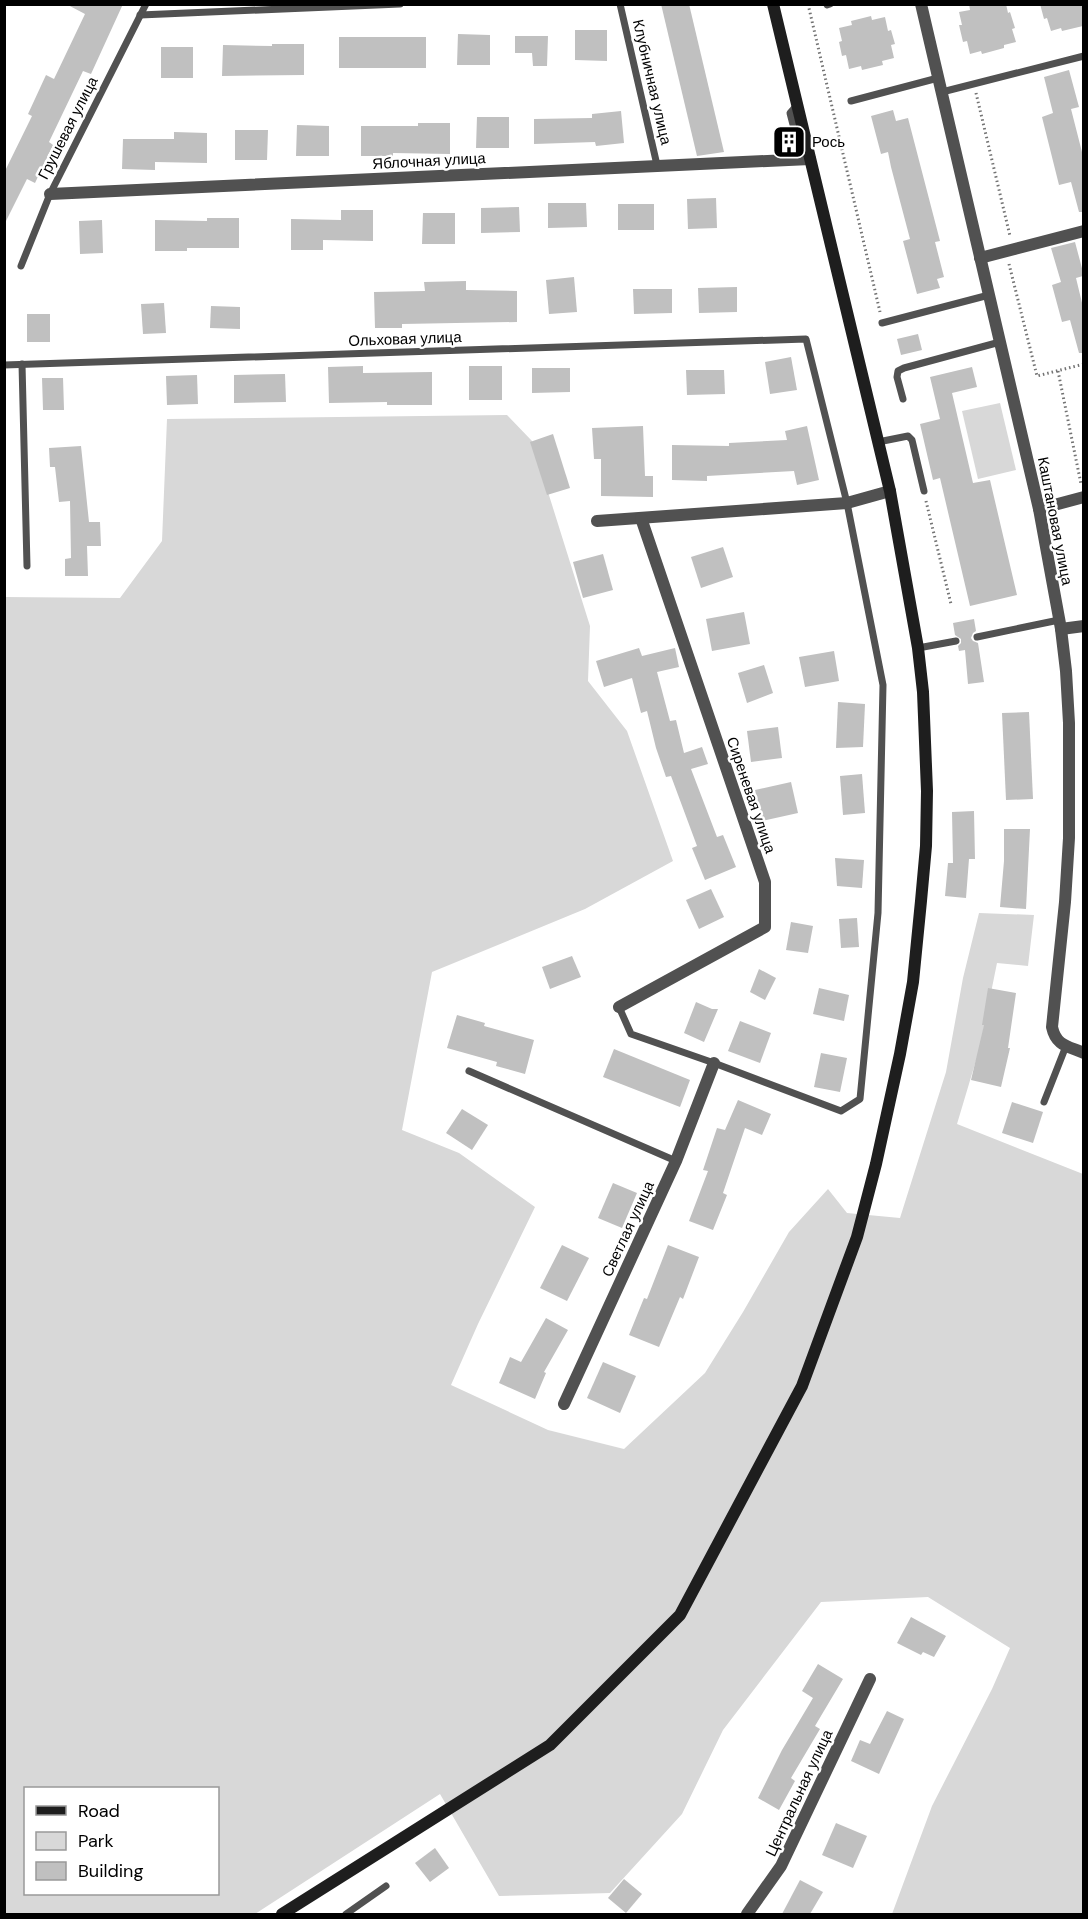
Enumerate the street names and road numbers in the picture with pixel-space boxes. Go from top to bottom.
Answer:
street label: Клубничная улица [628,17,676,147]
street label: Грушевая улица [33,73,103,183]
street label: Яблочная улица [372,148,487,174]
street label: Ольховая улица [348,327,463,351]
street label: Каштановая улица [1033,455,1077,587]
street label: Сиреневая улица [722,734,781,857]
street label: Светлая улица [597,1177,659,1280]
street label: Центральная улица [761,1726,837,1860]

